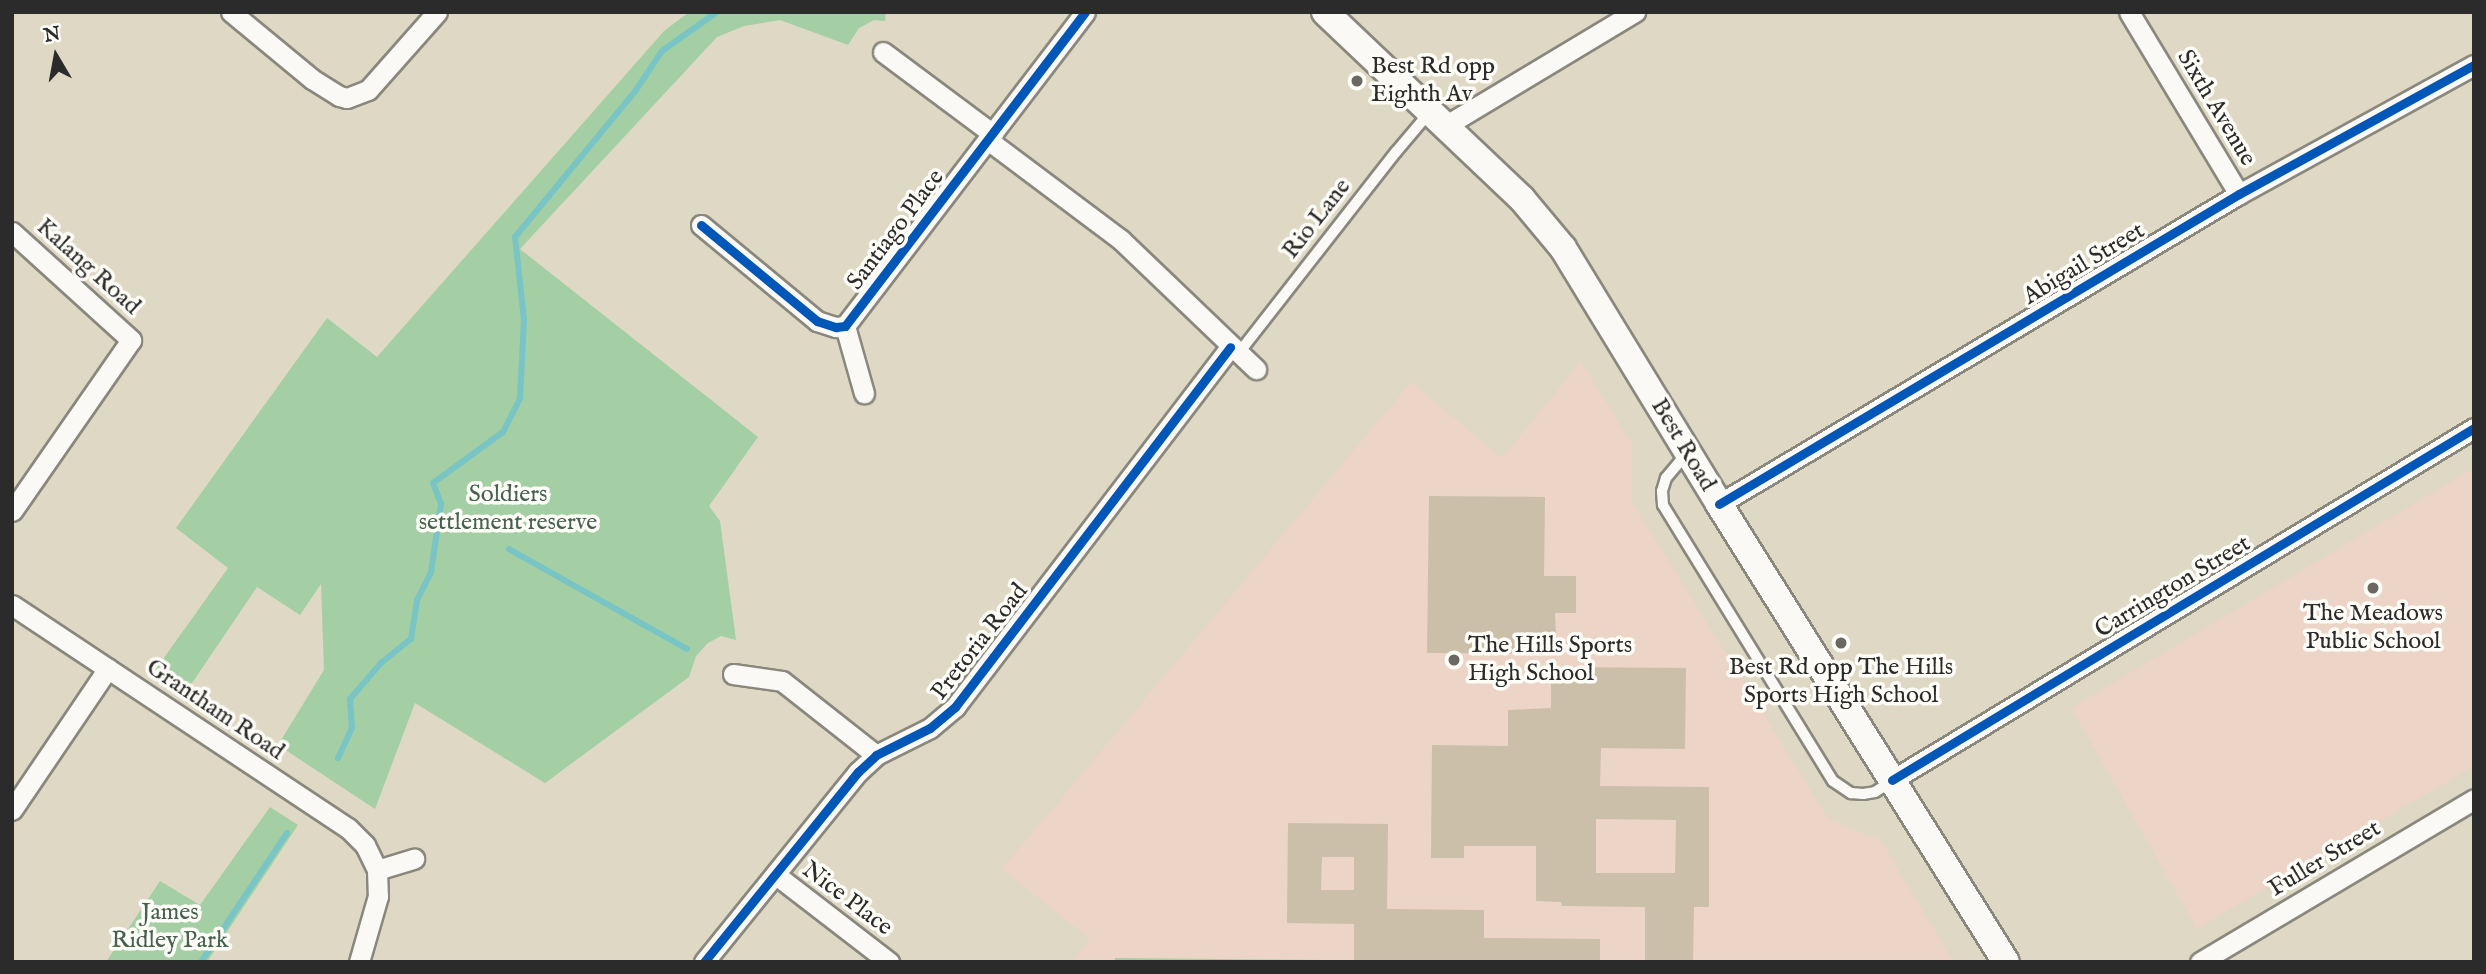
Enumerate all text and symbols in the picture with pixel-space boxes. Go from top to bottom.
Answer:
north arrow [21,21,91,91]
text: N [42,22,63,49]
street label: Sixth Avenue [2170,45,2262,171]
place label: Best Rd opp Eighth Av [1371,53,1495,109]
marker: Best Rd opp Eighth Av [1349,73,1365,89]
street label: Santiago Place [841,164,951,296]
street label: Rio Lane [1277,173,1357,265]
street label: Kalang Road [30,213,146,321]
street label: Abigail Street [2018,216,2150,312]
street label: Best Road [1644,393,1722,497]
park label: Soldiers settlement reserve [419,481,597,537]
street label: Carrington Street [2090,529,2256,645]
street label: Pretoria Road [926,578,1034,706]
marker: The Meadows Public School [2365,580,2381,596]
place label: The Meadows Public School [2303,600,2443,656]
place label: The Hills Sports High School [1468,632,1632,688]
marker: Best Rd opp The Hills Sports High School [1833,635,1849,651]
marker: The Hills Sports High School [1446,652,1462,668]
street label: Grantham Road [140,653,290,767]
place label: Best Rd opp The Hills Sports High School [1729,654,1953,710]
street label: Fuller Street [2264,814,2386,904]
street label: Nice Place [796,856,898,942]
park label: James Ridley Park [111,899,229,955]

